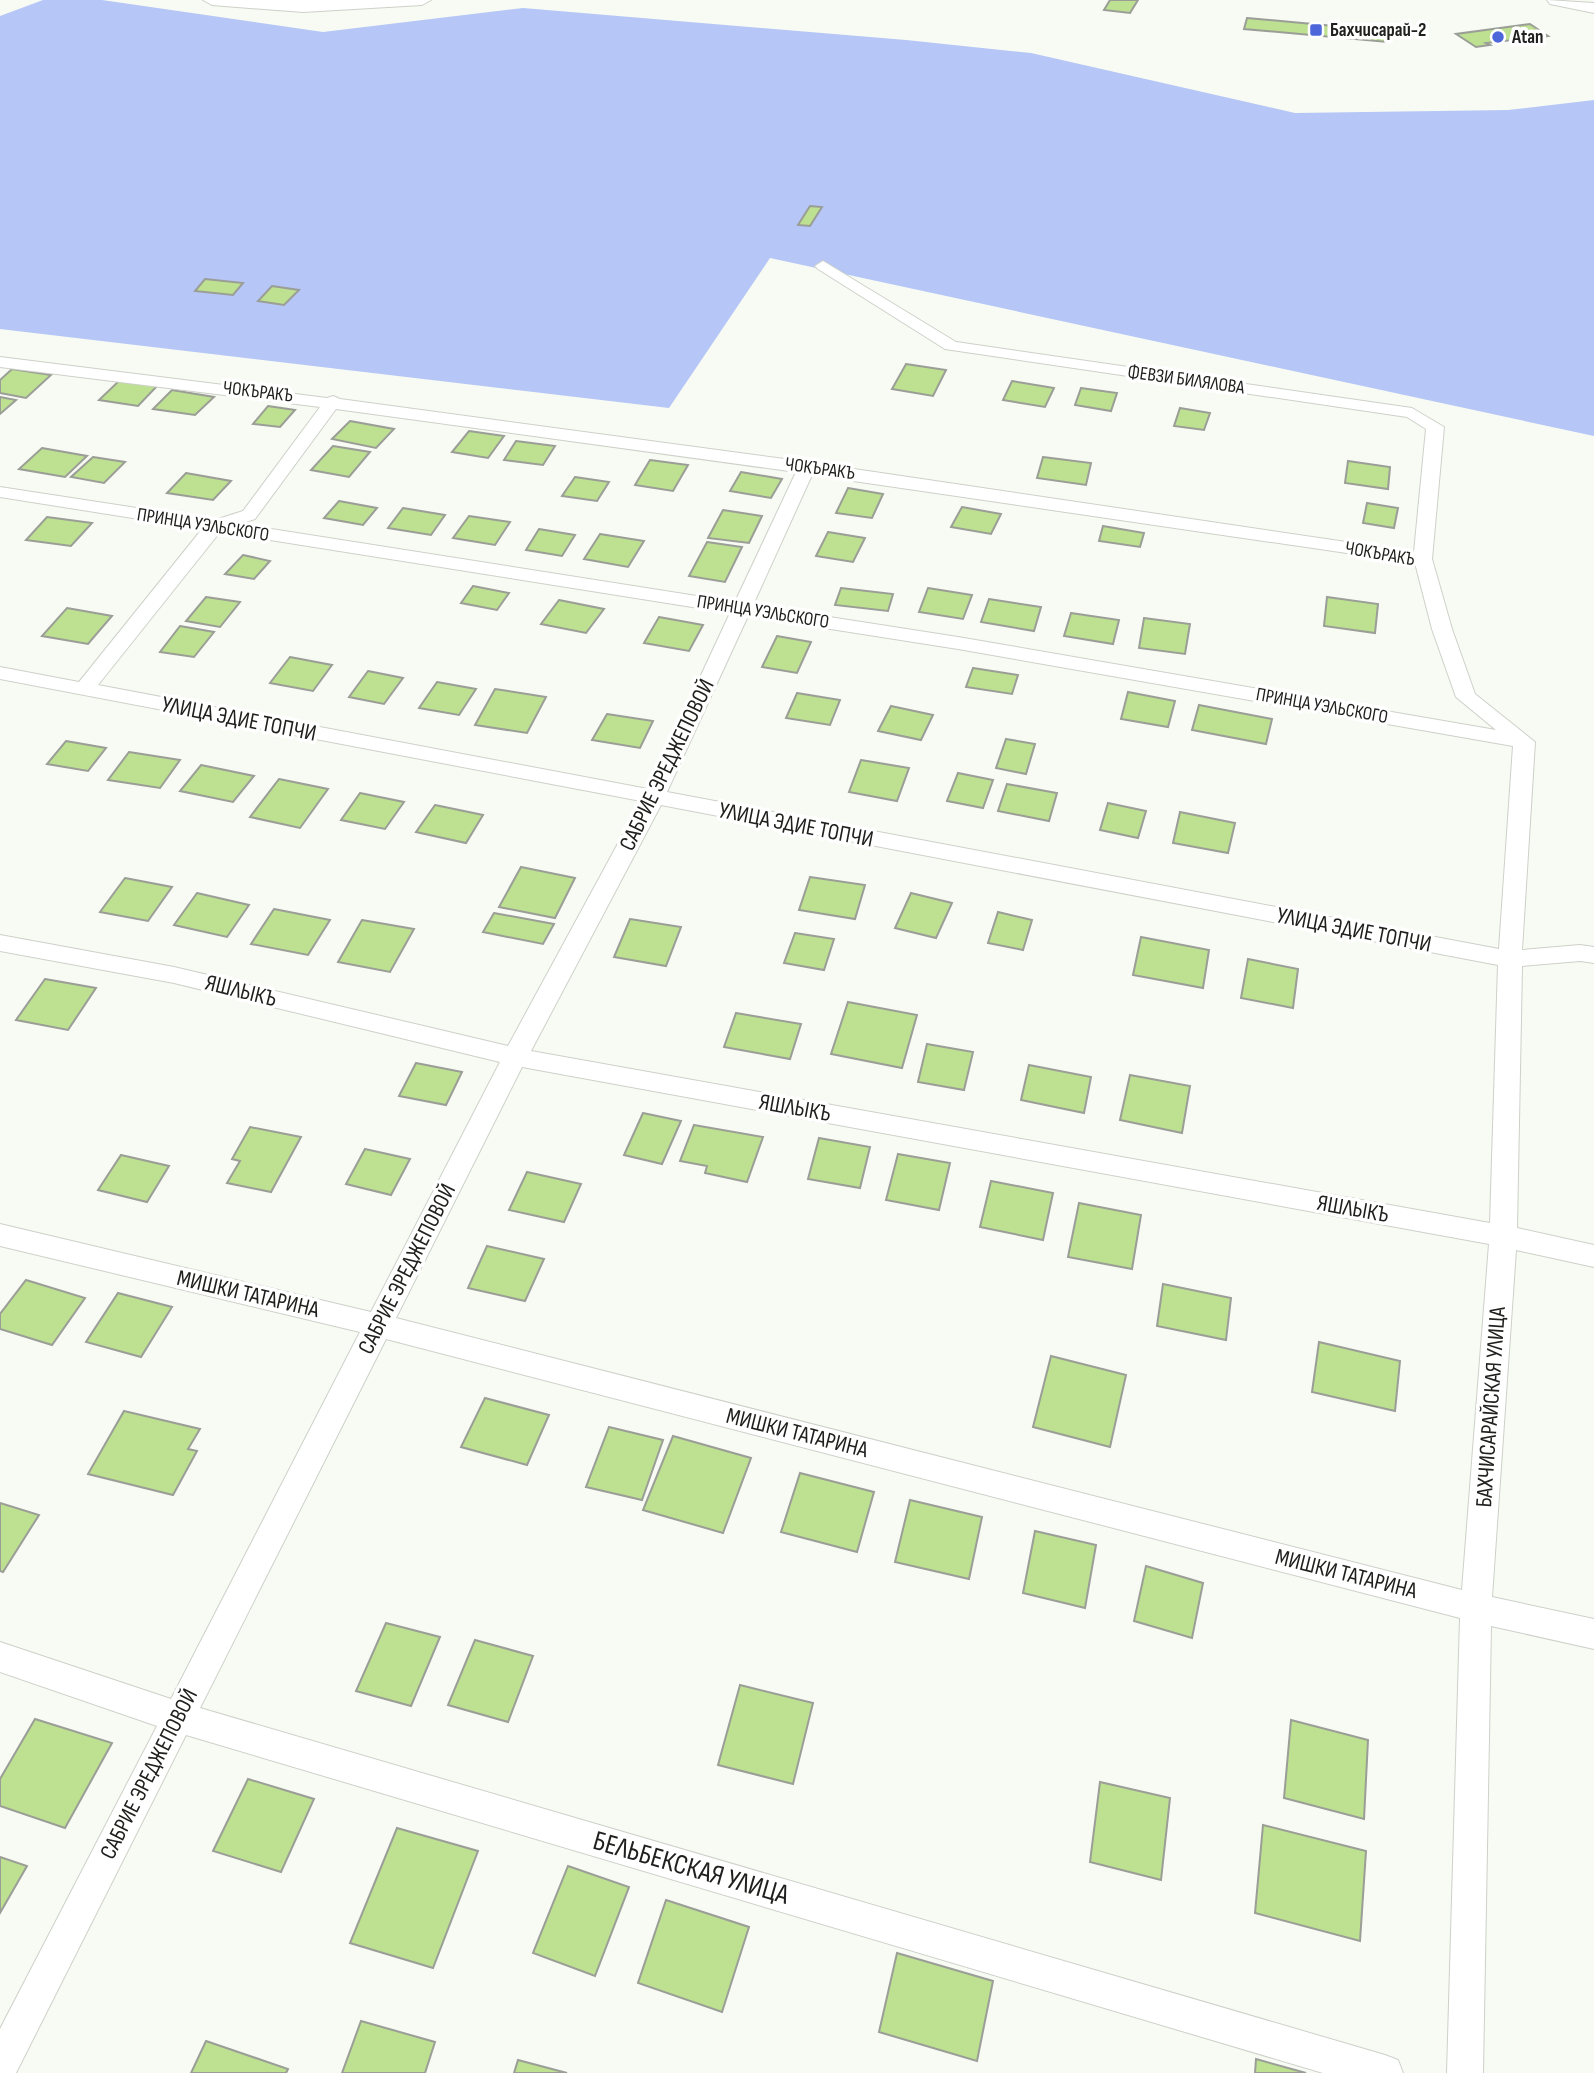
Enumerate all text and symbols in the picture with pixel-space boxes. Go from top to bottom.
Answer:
place label: Бахчисарай-2 [1330,19,1426,42]
marker: Бахчисарай-2 [1308,22,1324,38]
place label: Atan [1511,26,1543,49]
marker: Atan [1490,29,1506,45]
street label: ФЕВЗИ БИЛЯЛОВА [1126,360,1247,400]
street label: ЧОКЪРАКЪ [222,376,294,408]
street label: ЧОКЪРАКЪ [783,453,857,485]
street label: ПРИНЦА УЭЛЬСКОГО [135,503,271,547]
street label: ЧОКЪРАКЪ [1343,537,1417,571]
street label: ПРИНЦА УЭЛЬСКОГО [695,590,831,634]
street label: САБРИЕ ЭРЕДЖЕПОВОЙ [613,675,721,855]
street label: ПРИНЦА УЭЛЬСКОГО [1254,683,1390,729]
street label: УЛИЦА ЭДИЕ ТОПЧИ [159,690,319,748]
street label: УЛИЦА ЭДИЕ ТОПЧИ [716,796,876,854]
street label: УЛИЦА ЭДИЕ ТОПЧИ [1274,901,1434,959]
street label: ЯШЛЫКЪ [202,969,280,1013]
street label: ЯШЛЫКЪ [757,1088,833,1128]
street label: САБРИЕ ЭРЕДЖЕПОВОЙ [352,1179,462,1359]
street label: ЯШЛЫКЪ [1315,1189,1391,1229]
street label: МИШКИ ТАТАРИНА [174,1264,322,1324]
street label: БАХЧИСАРАЙСКАЯ УЛИЦА [1470,1305,1512,1508]
street label: МИШКИ ТАТАРИНА [723,1402,871,1464]
street label: МИШКИ ТАТАРИНА [1272,1543,1420,1605]
street label: САБРИЕ ЭРЕДЖЕПОВОЙ [94,1684,204,1864]
street label: БЕЛЬБЕКСКАЯ УЛИЦА [589,1824,794,1912]

